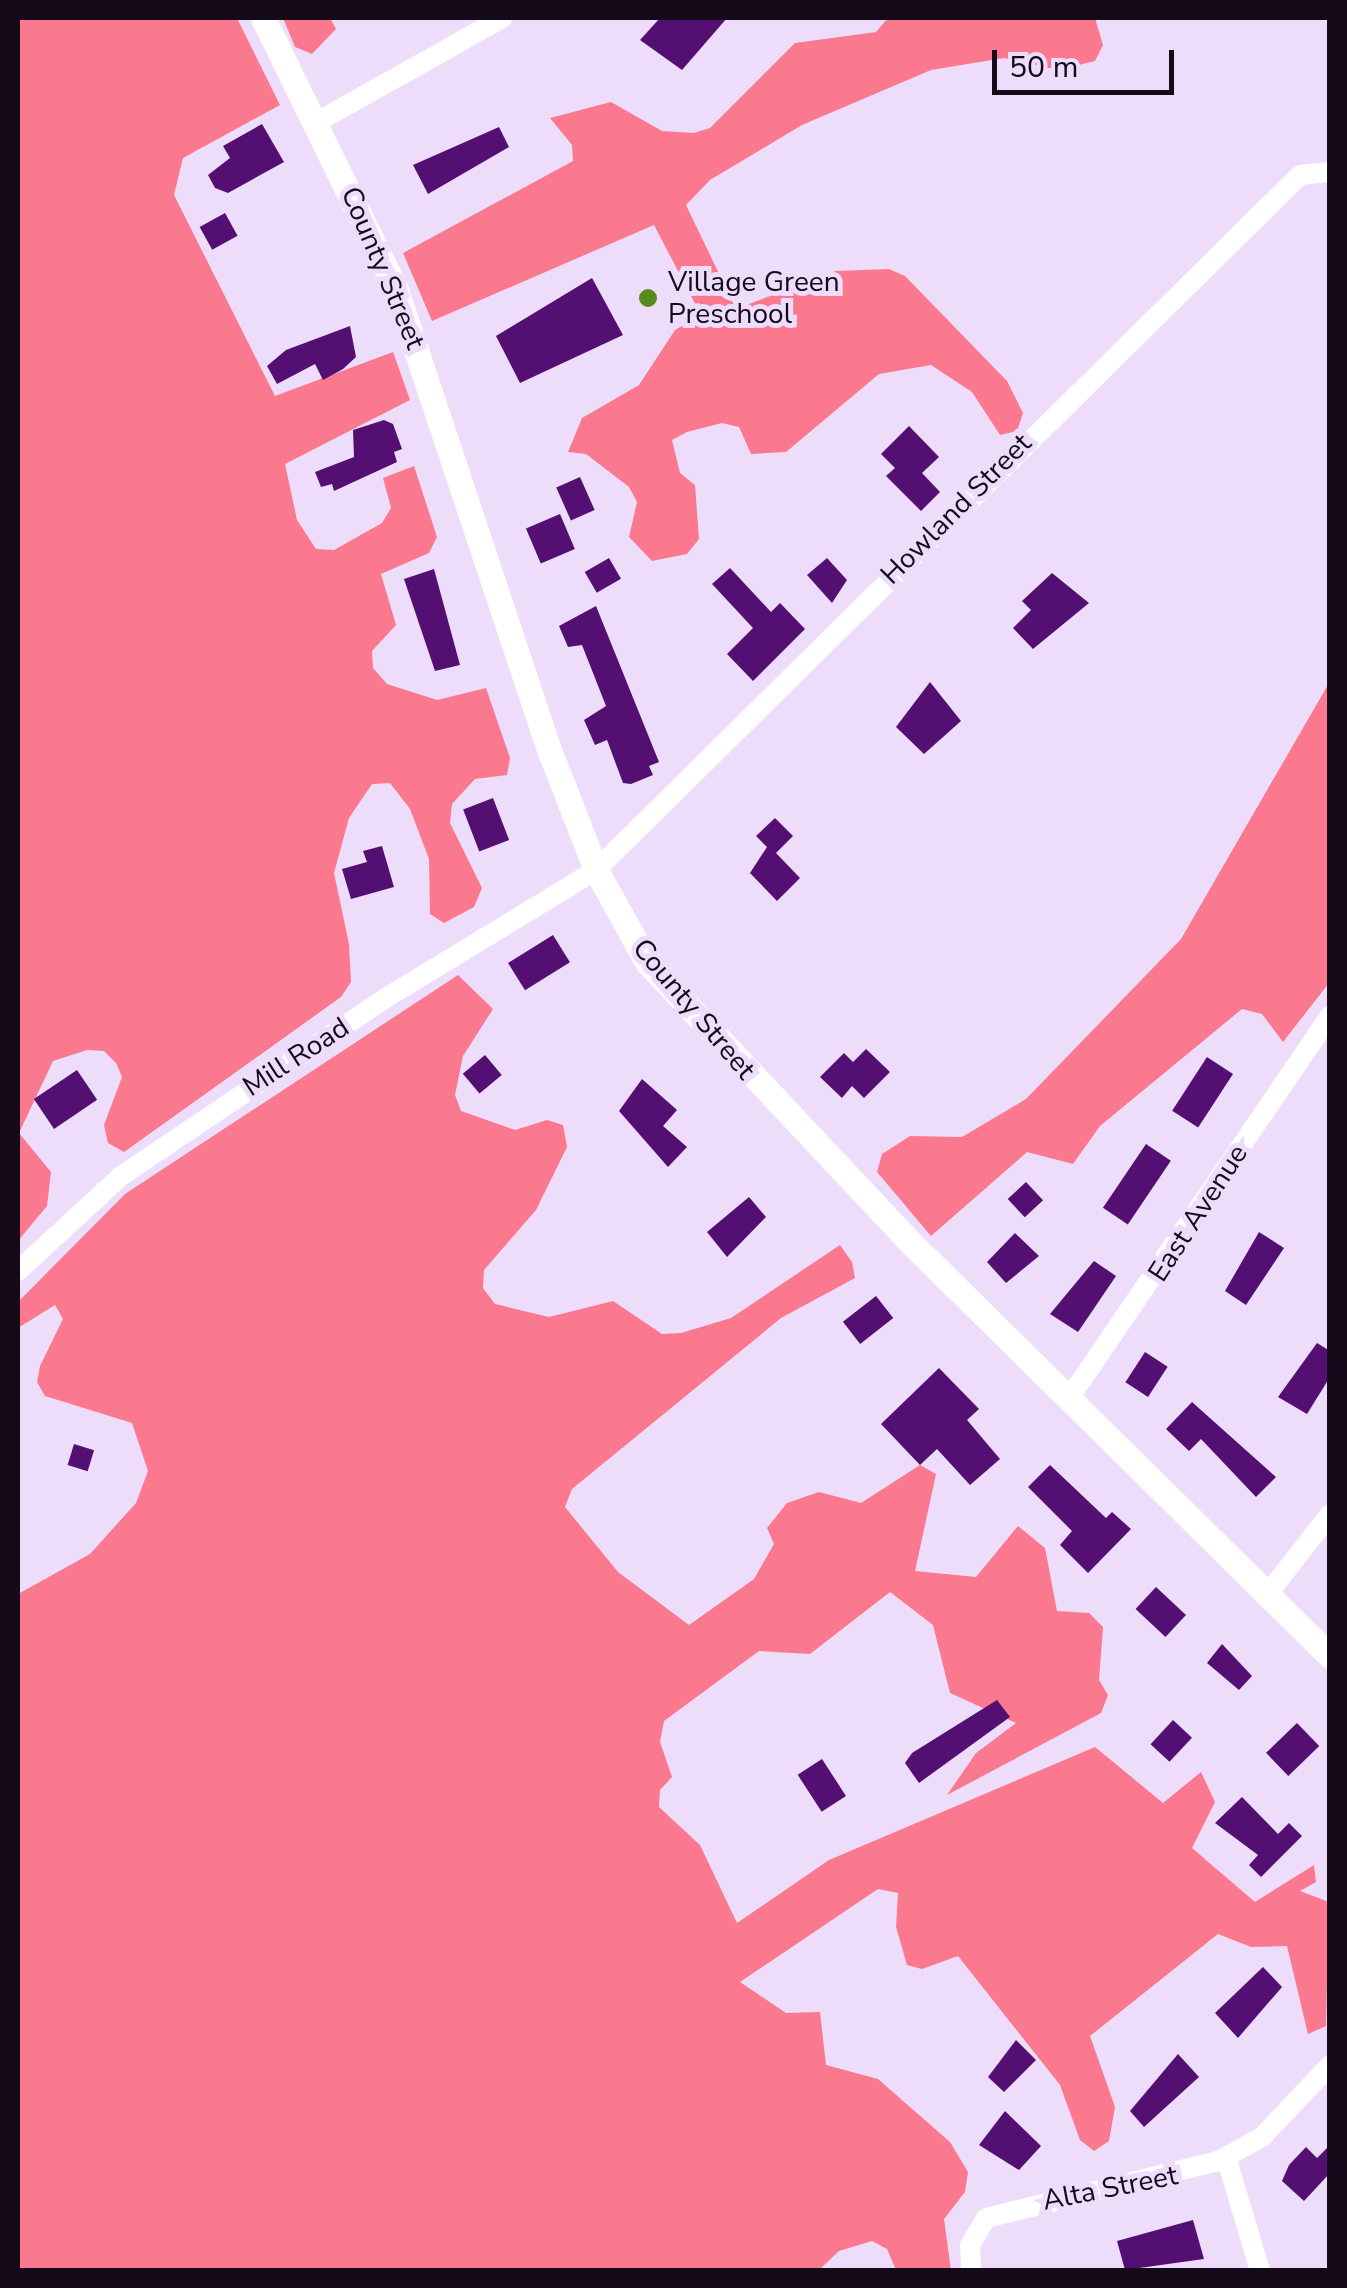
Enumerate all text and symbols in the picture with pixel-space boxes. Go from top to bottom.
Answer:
scale bar [997,30,1180,92]
text: 50 m [1009,47,1078,88]
street label: County Street [334,182,432,354]
place label: Village Green Preschool [668,265,840,331]
marker: Village Green Preschool [637,287,659,309]
street label: Howland Street [874,427,1038,591]
street label: County Street [626,932,762,1086]
street label: Mill Road [237,1010,355,1104]
street label: East Avenue [1141,1138,1255,1288]
street label: Alta Street [1040,2158,1180,2218]

